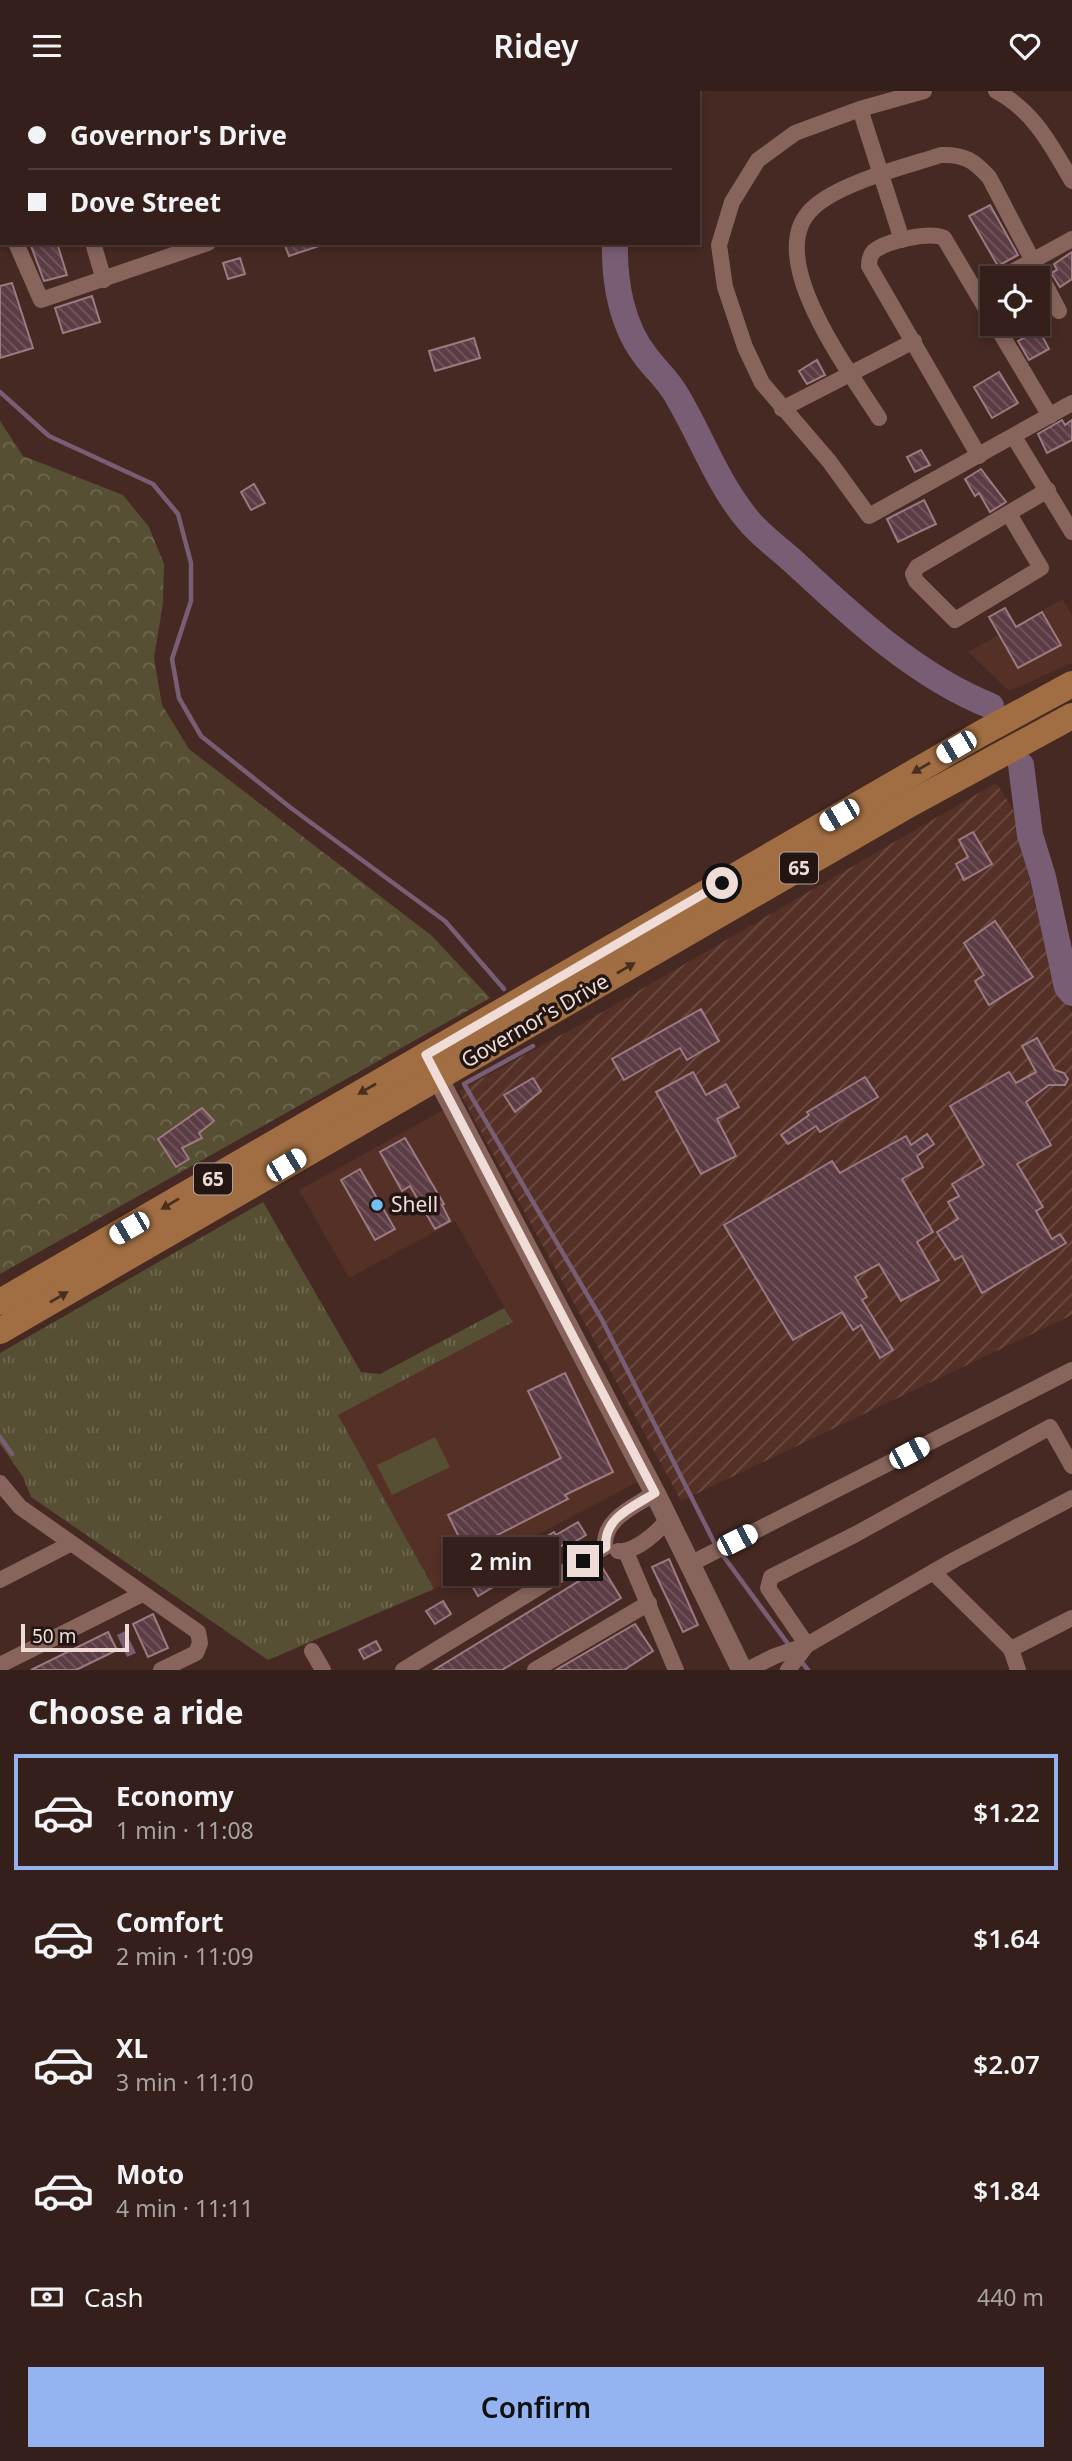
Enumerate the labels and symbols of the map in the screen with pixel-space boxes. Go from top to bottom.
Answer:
car [933,727,980,767]
one-way arrow [911,762,930,774]
car [816,795,863,835]
road number: 65 [780,853,818,883]
route start [706,867,738,899]
one-way arrow [616,962,635,974]
street label: Governor's Drive [456,967,613,1074]
one-way arrow [357,1083,376,1095]
car [263,1145,310,1185]
road number: 65 [194,1163,232,1195]
place label: Shell [391,1190,438,1218]
marker: Shell [369,1197,385,1213]
one-way arrow [161,1198,180,1210]
car [106,1208,153,1248]
one-way arrow [50,1291,69,1303]
car [886,1434,933,1472]
car [714,1521,761,1559]
callout: 2 min [443,1537,558,1585]
route end [567,1545,599,1577]
scale bar [21,1621,130,1653]

